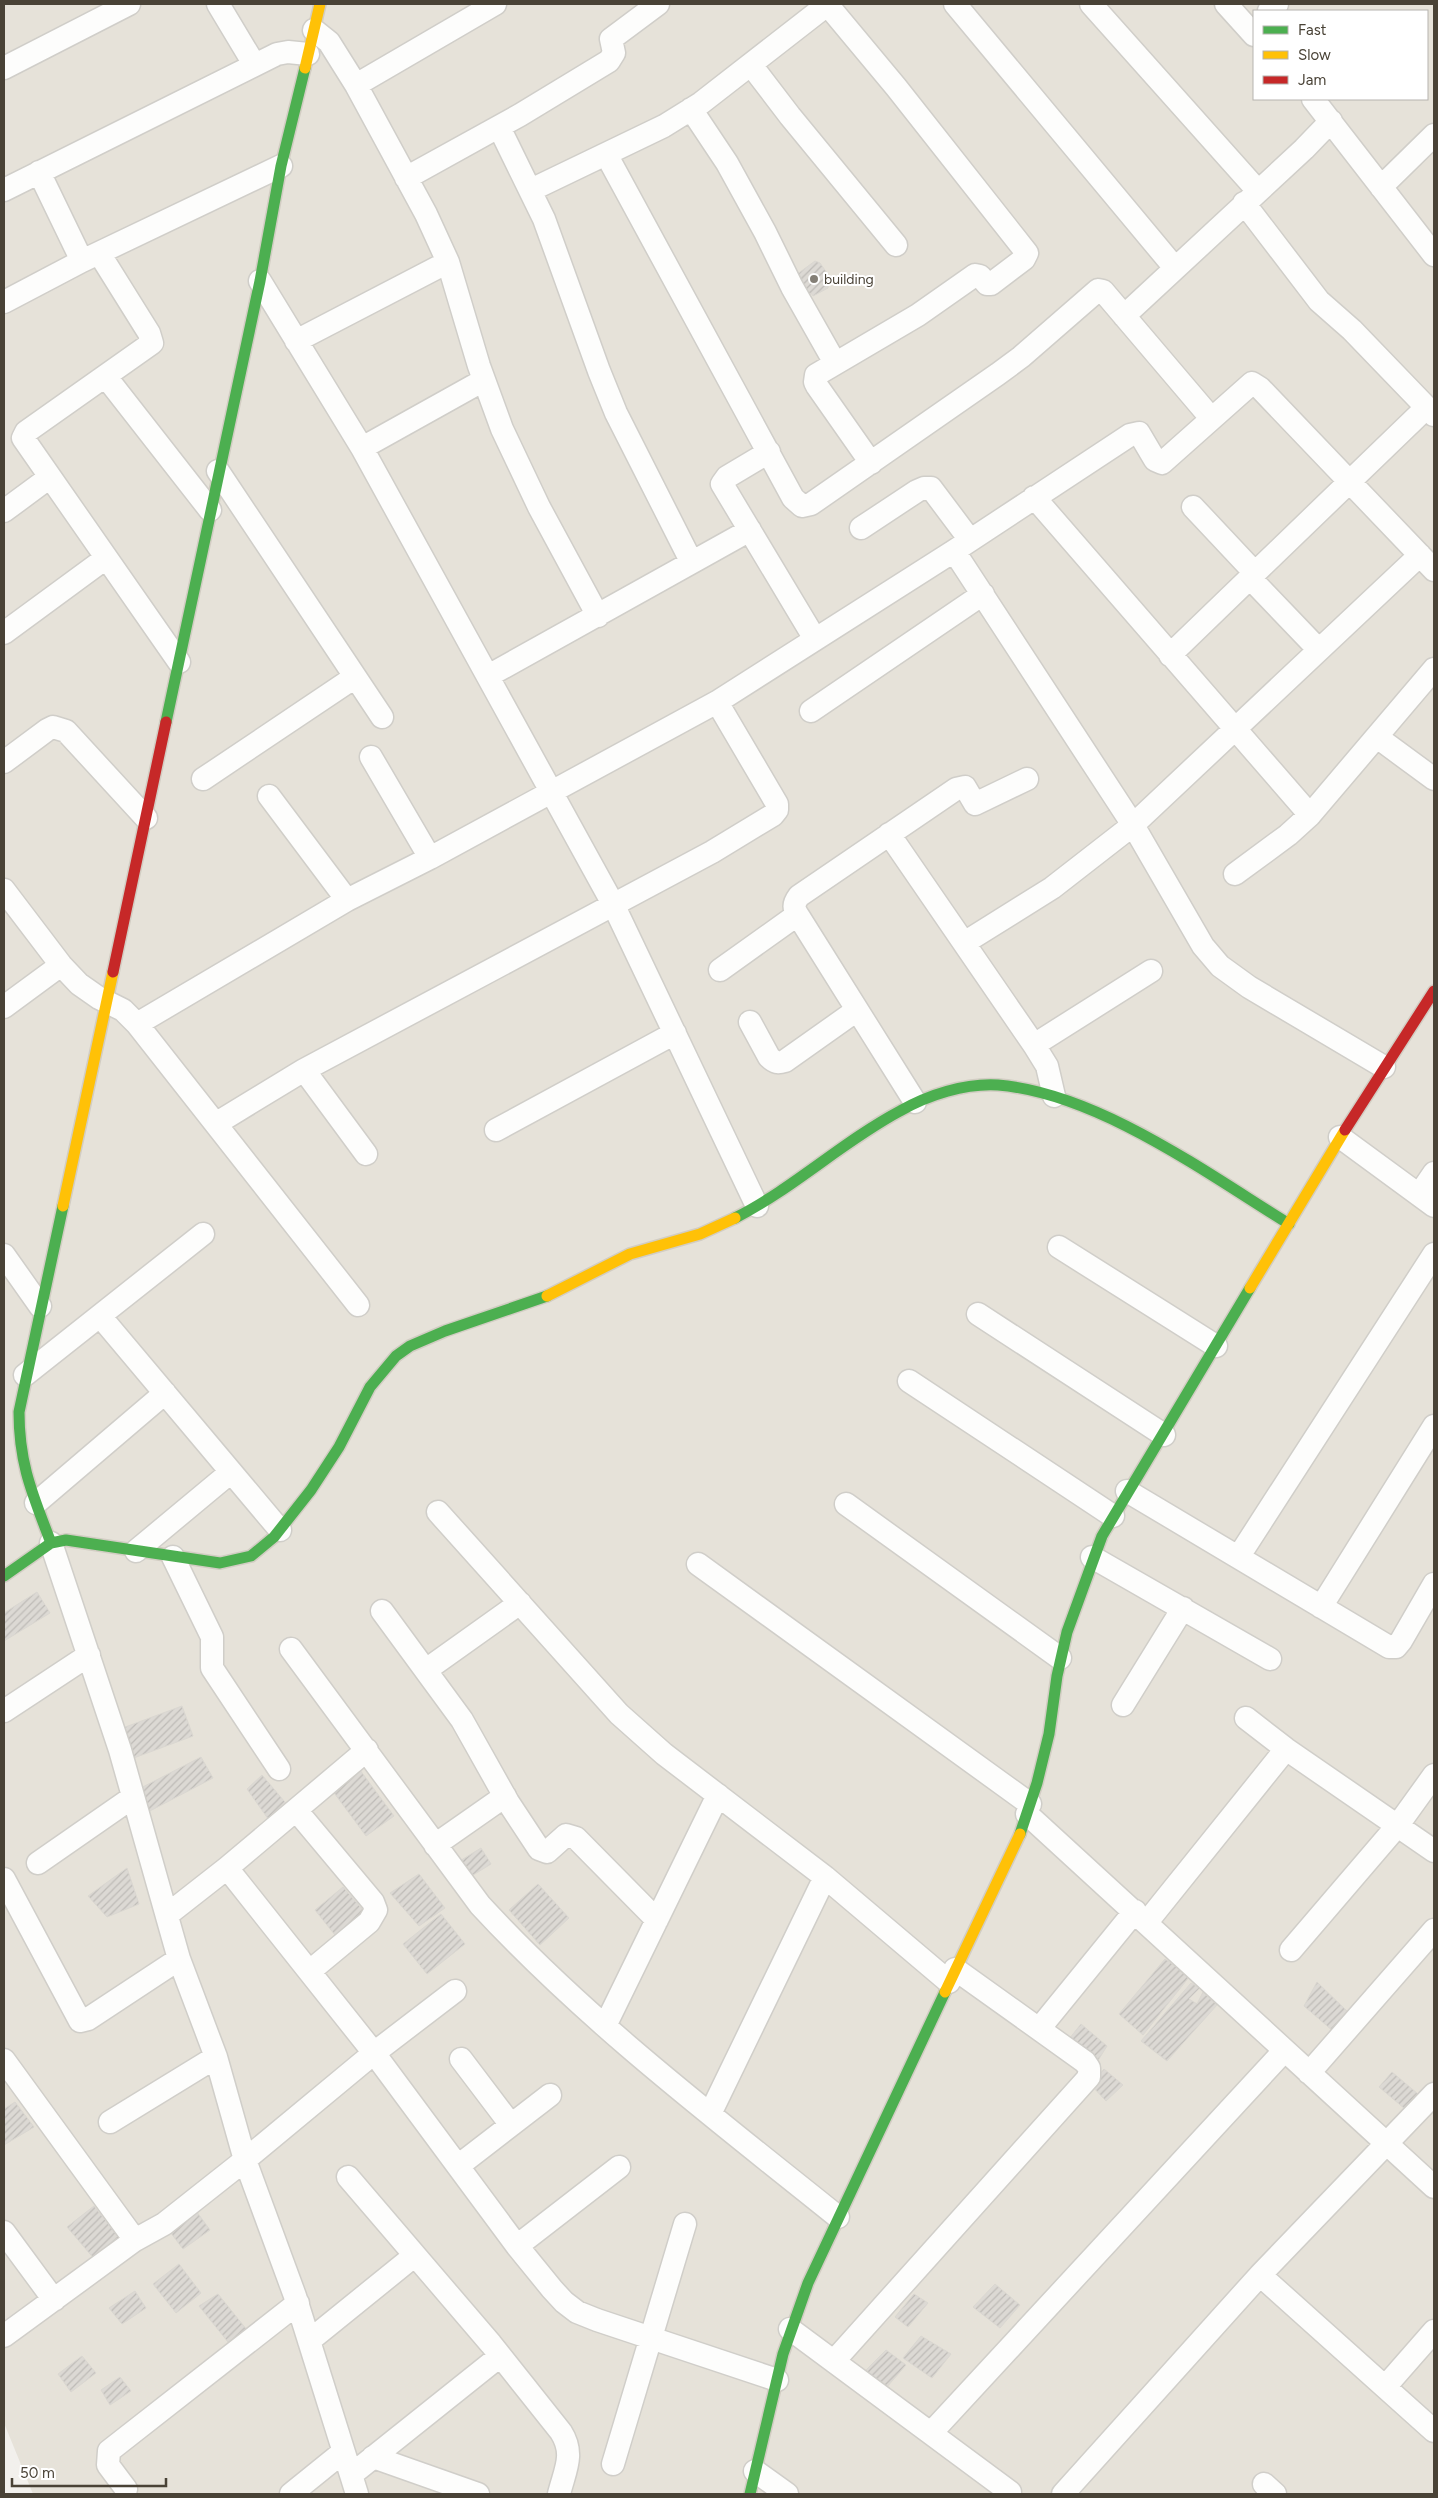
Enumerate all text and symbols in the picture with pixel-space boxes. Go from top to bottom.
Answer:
legend [1253,10,1428,100]
text: Fast [1298,21,1327,39]
text: Slow [1298,46,1331,64]
text: Jam [1298,71,1326,89]
place label: building [824,271,874,288]
marker: building [808,273,820,285]
scale bar [12,2456,166,2488]
text: 50 m [20,2464,55,2482]

